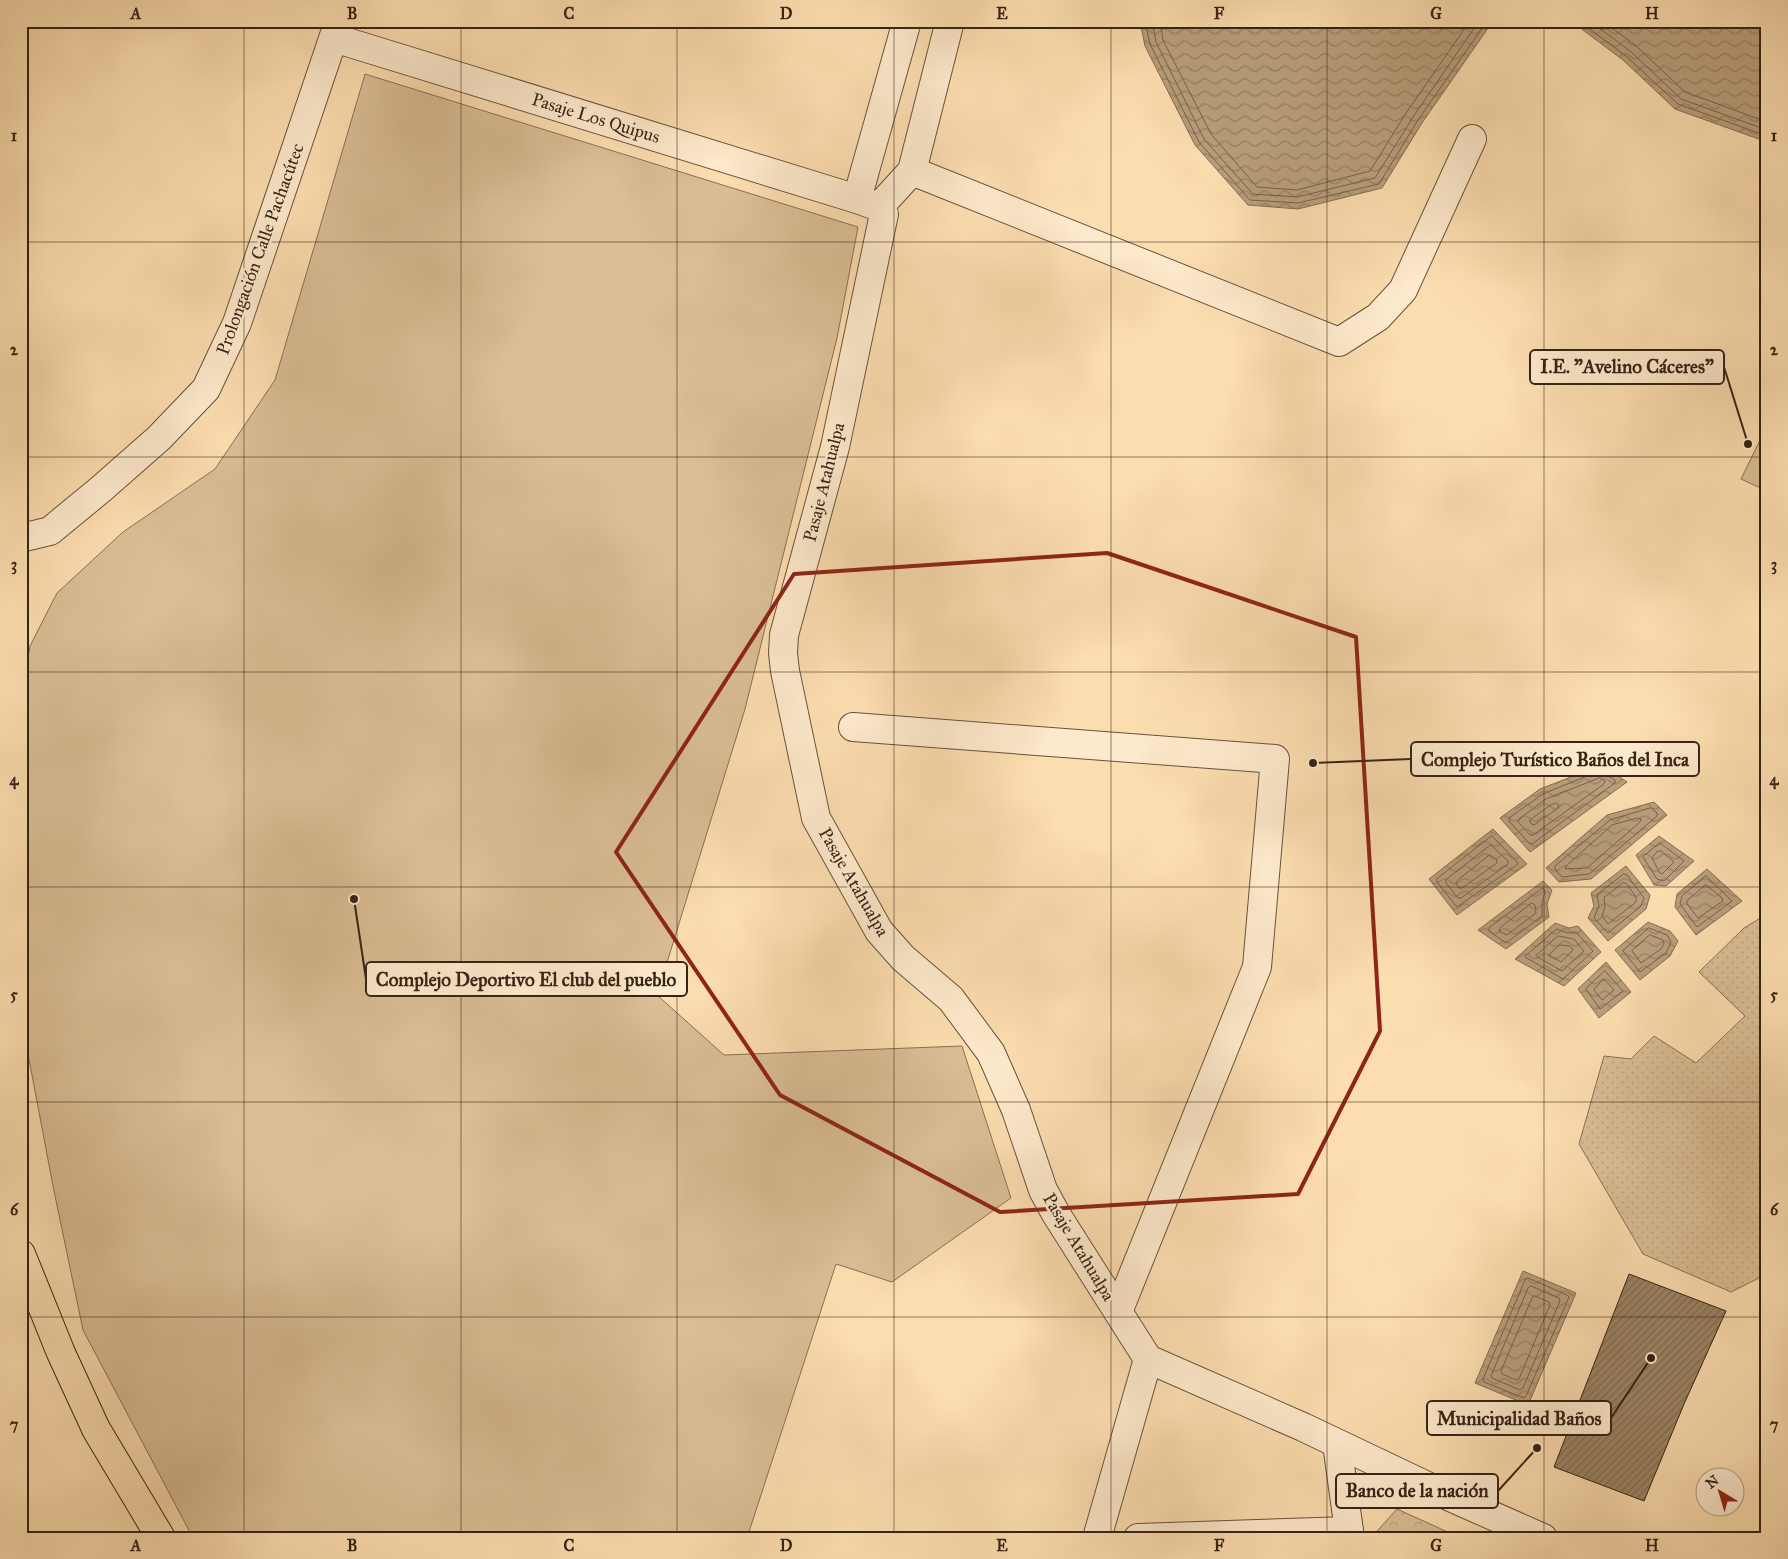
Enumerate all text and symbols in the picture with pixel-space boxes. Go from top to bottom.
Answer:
text: A [130,4,142,23]
text: B [347,4,357,23]
text: C [564,4,575,23]
text: D [780,4,793,23]
text: E [996,4,1008,23]
text: F [1214,4,1225,23]
text: G [1430,4,1442,23]
text: H [1645,4,1659,23]
street label: Pasaje Los Quipus [529,88,663,148]
text: 1 [11,126,18,145]
text: 1 [1771,126,1778,145]
street label: Prolongación Calle Pachacútec [211,140,310,358]
text: 2 [10,340,19,359]
text: 2 [1770,340,1779,359]
callout: I.E. "Avelino Cáceres" [1530,350,1724,384]
text: I.E. "Avelino Cáceres" [1540,355,1714,378]
street label: Pasaje Atahualpa [799,420,850,544]
text: 3 [11,555,17,575]
text: 3 [1771,555,1777,575]
callout: Complejo Turístico Baños del Inca [1411,742,1699,776]
text: Complejo Turístico Baños del Inca [1421,748,1690,772]
text: 4 [10,770,20,790]
text: 4 [1770,770,1780,790]
street label: Pasaje Atahualpa [814,824,894,941]
callout: Complejo Deportivo El club del pueblo [366,962,687,996]
text: Complejo Deportivo El club del pueblo [376,968,677,992]
text: 5 [10,985,18,1004]
text: 5 [1770,985,1778,1004]
street label: Pasaje Atahualpa [1038,1189,1120,1305]
text: 6 [10,1200,19,1219]
text: 6 [1770,1200,1779,1219]
callout: Municipalidad Baños [1427,1401,1611,1435]
text: Municipalidad Baños [1437,1407,1601,1431]
text: 7 [10,1415,19,1434]
text: 7 [1770,1415,1779,1434]
north arrow [1696,1466,1746,1516]
text: N [1702,1472,1722,1493]
callout: Banco de la nación [1336,1474,1498,1508]
text: Banco de la nación [1346,1479,1489,1502]
text: A [130,1536,142,1555]
text: B [347,1536,357,1555]
text: C [564,1536,575,1555]
text: D [780,1536,793,1555]
text: E [996,1536,1008,1555]
text: F [1214,1536,1225,1555]
text: G [1430,1536,1442,1555]
text: H [1645,1536,1659,1555]

